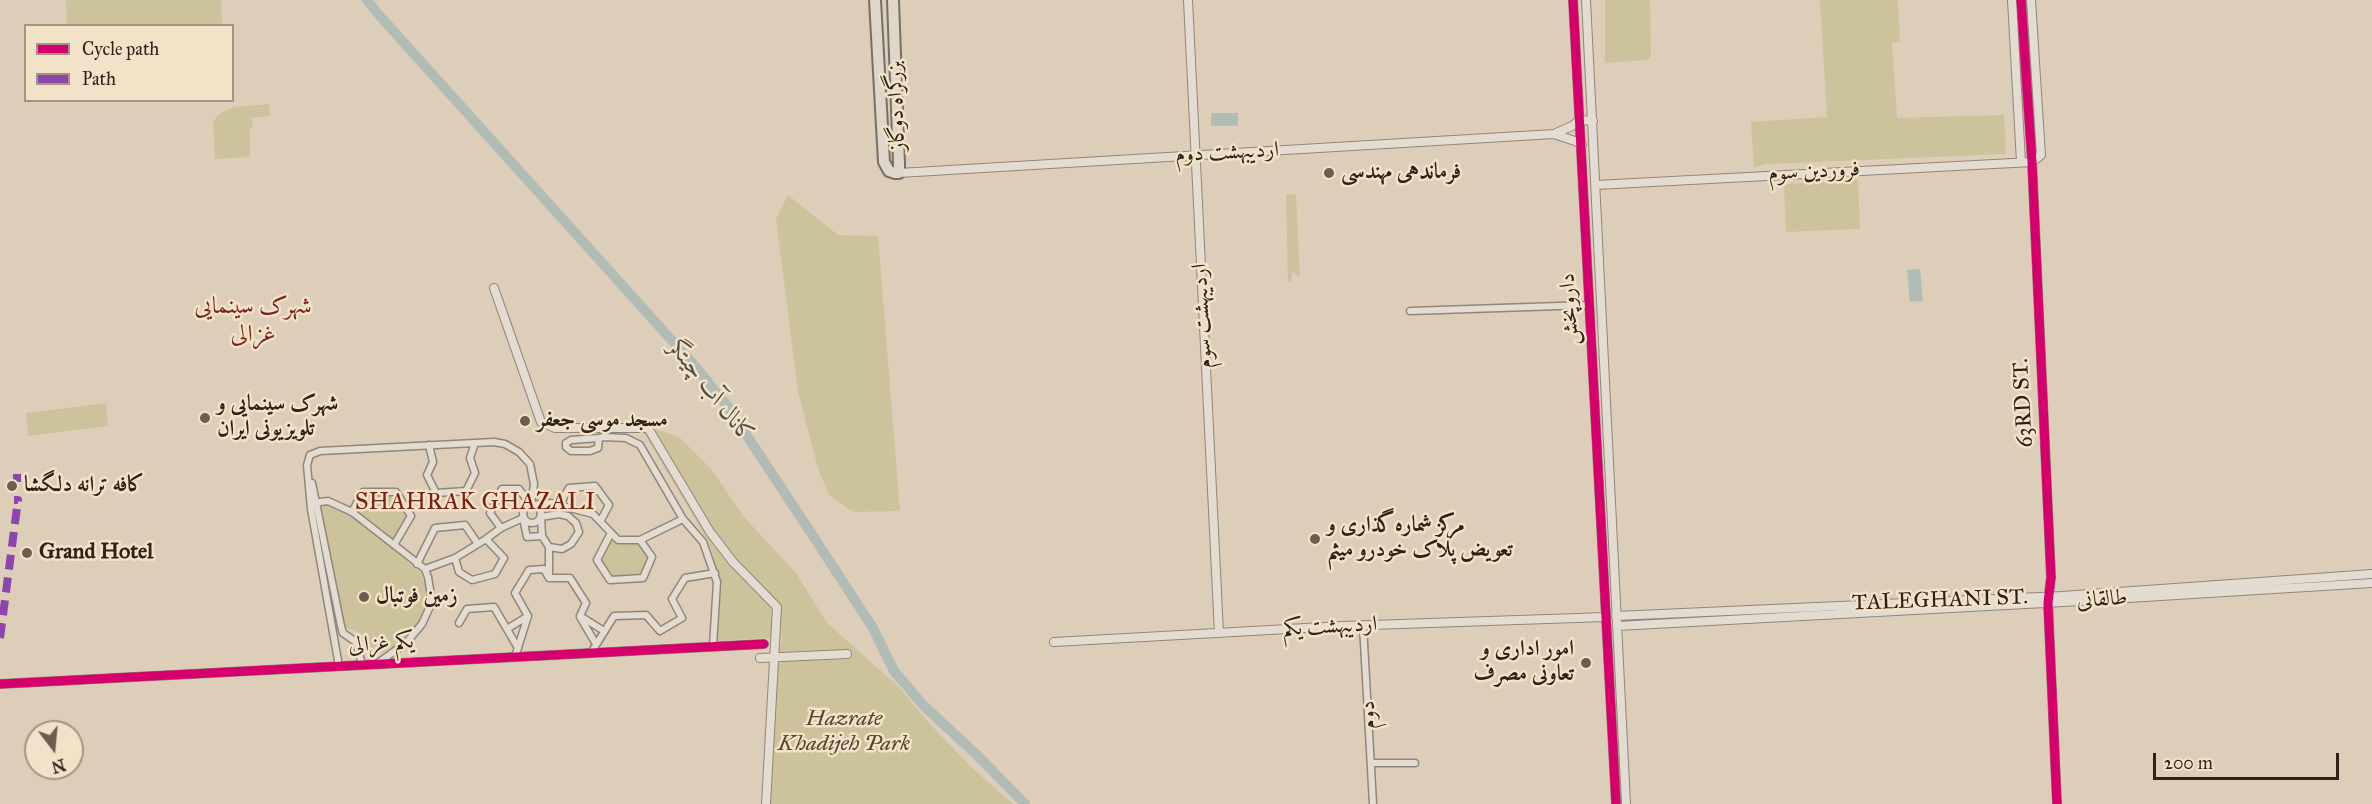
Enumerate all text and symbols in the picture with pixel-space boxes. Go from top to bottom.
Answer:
legend [24,24,234,102]
text: Cycle path [82,38,159,60]
street label: بزرگراه دوگاز [882,60,912,152]
text: Path [82,68,116,90]
street label: اردیبهشت دوم [1174,137,1280,169]
street label: فروردین سوم [1767,156,1861,188]
place label: فرماندهی مهندسی [1341,160,1461,186]
marker: فرماندهی مهندسی [1322,166,1336,180]
street label: اردیبهشت سوم [1187,263,1219,369]
street label: داروپخش [1555,272,1585,346]
district label: شهرک سینمایی غزالی [194,293,312,349]
water label: کانال آب چیتگر [661,334,761,450]
street label: 63RD ST. [2008,358,2040,448]
place label: شهرک سینمایی و تلویزیونی ایران [217,392,338,444]
place label: مسجد موسی جعفر [537,408,668,434]
marker: شهرک سینمایی و تلویزیونی ایران [198,411,212,425]
marker: مسجد موسی جعفر [518,414,532,428]
place label: کافه ترانه دلگشا [24,473,144,499]
marker: کافه ترانه دلگشا [5,479,19,493]
district label: SHAHRAK GHAZALI [344,489,606,517]
place label: مرکز شماره‌گذاری و تعویض پلاک خودرو میثم [1327,513,1513,564]
marker: مرکز شماره‌گذاری و تعویض پلاک خودرو میثم [1308,532,1322,546]
place label: Grand Hotel [39,540,153,566]
marker: Grand Hotel [20,546,34,560]
place label: زمین فوتبال [376,584,458,610]
street label: TALEGHANI ST. [1852,585,2028,617]
street label: طالقانی [2076,585,2128,615]
marker: زمین فوتبال [357,590,371,604]
street label: اردیبهشت یکم [1282,611,1378,643]
street label: یکم غزالی [347,629,415,659]
place label: امور اداری و تعاونی مصرف [1473,637,1574,688]
marker: امور اداری و تعاونی مصرف [1579,656,1593,670]
street label: دوم [1355,700,1383,730]
park label: Hazrate Khadijeh Park [778,707,910,758]
north arrow [24,720,84,780]
scale bar [2156,741,2342,779]
text: 200 m [2164,752,2213,774]
text: N [49,755,68,777]

